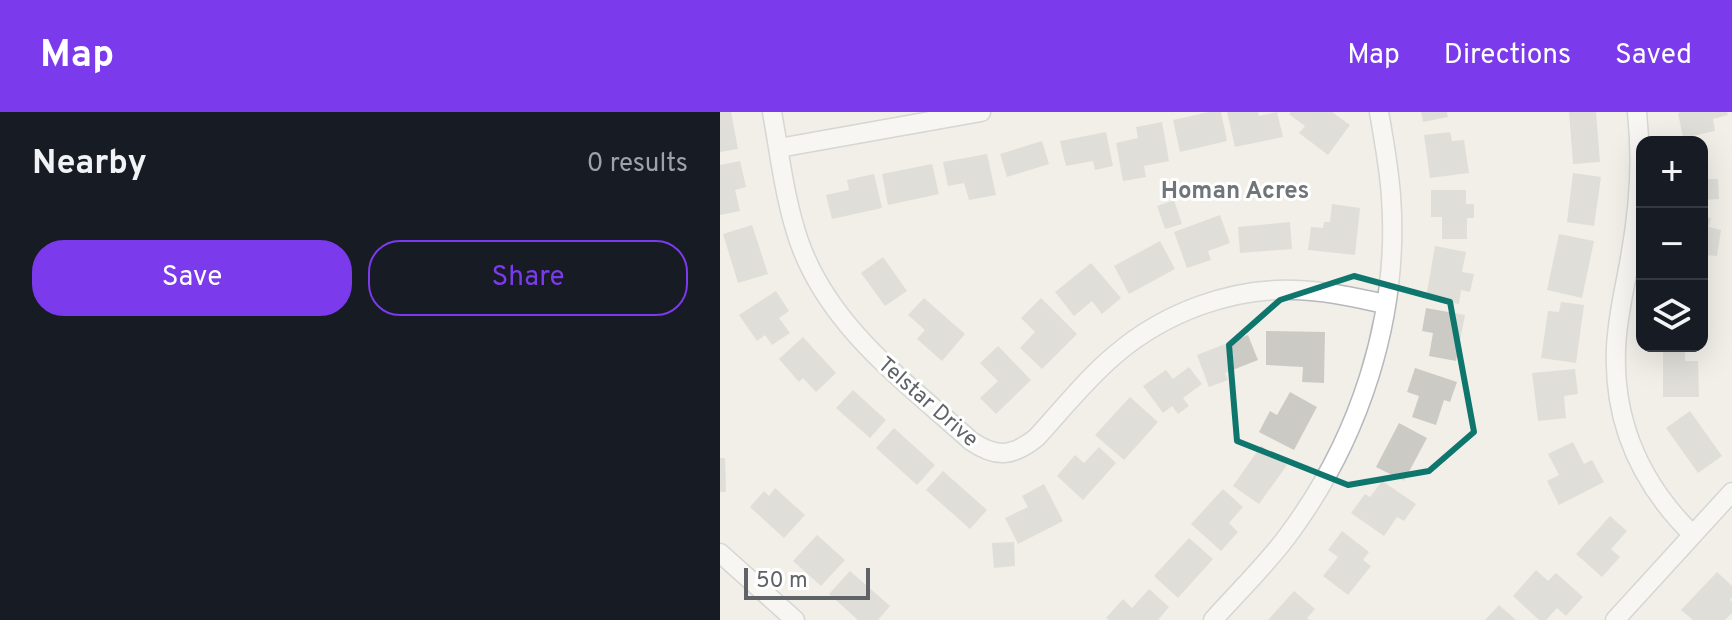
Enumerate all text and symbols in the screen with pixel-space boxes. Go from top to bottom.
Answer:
text: Map [40,32,114,81]
text: Map [1347,38,1400,74]
text: Directions [1444,38,1571,74]
text: Saved [1615,38,1692,74]
map controls [1636,136,1708,352]
button: + [1636,136,1708,208]
text: Nearby [32,143,147,186]
text: 0 results [587,148,688,181]
district label: Homan Acres [1161,177,1309,207]
button: − [1636,208,1708,280]
button: Save [32,240,352,316]
button: Share [368,240,688,316]
button: layers [1636,280,1708,352]
street label: Telstar Drive [872,352,983,454]
scale bar [744,564,870,600]
text: 50 m [756,568,808,595]

